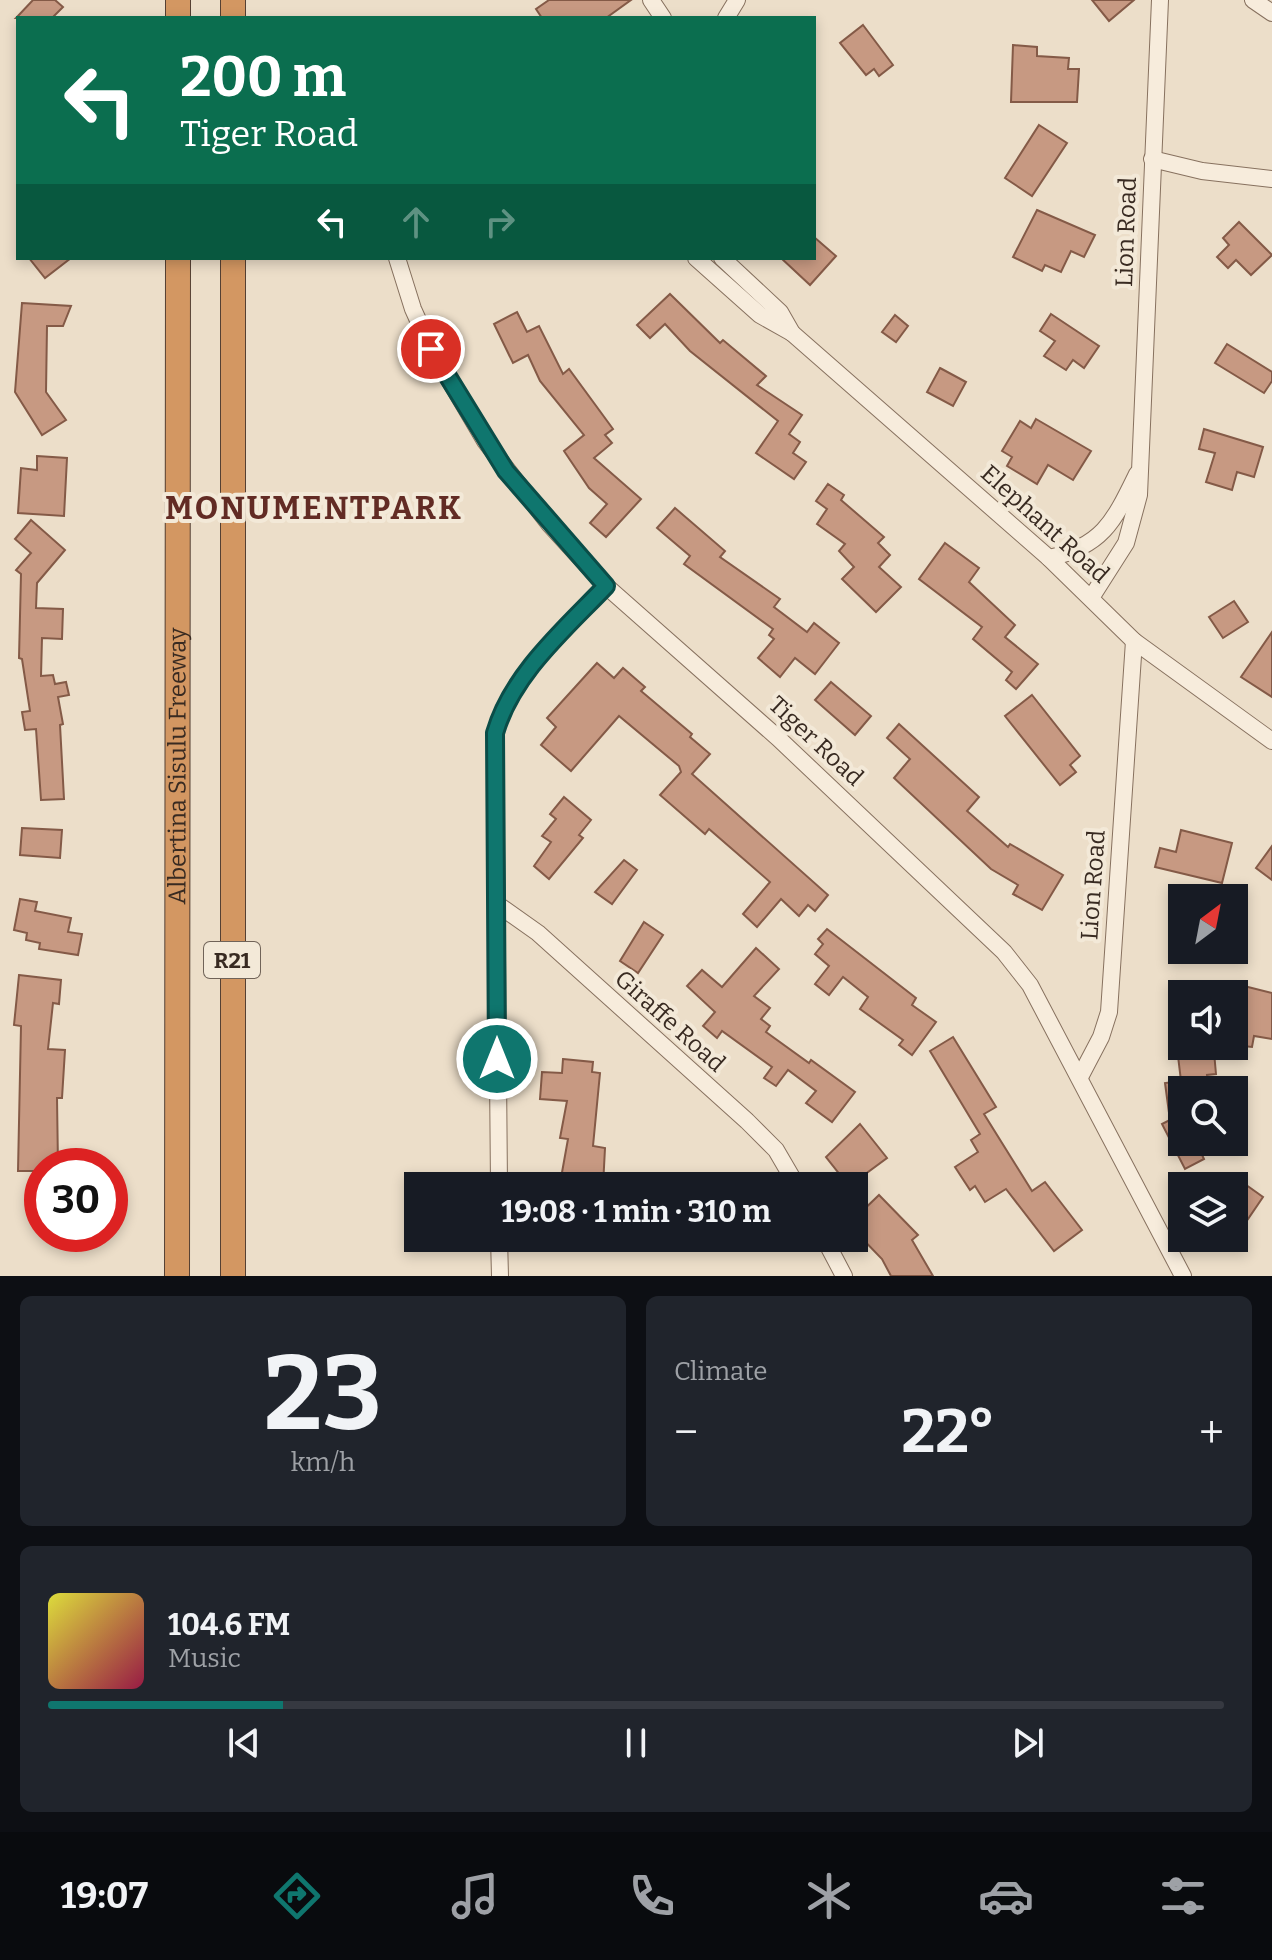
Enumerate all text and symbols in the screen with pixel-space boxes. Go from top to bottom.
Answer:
text: 200 m [180,44,346,111]
icon: left [48,48,152,152]
text: Tiger Road [180,112,358,156]
street label: Lion Road [1110,176,1142,288]
icon: left [310,200,354,244]
icon: ahead [394,200,438,244]
icon: right [478,200,522,244]
pin [397,315,465,383]
icon: arrive [409,327,453,371]
street label: Elephant Road [975,459,1115,589]
district label: MONUMENTPARK [165,489,463,527]
street label: Albertina Sisulu Freeway [163,627,192,904]
street label: Tiger Road [763,690,869,792]
street label: Lion Road [1075,829,1111,941]
north arrow [1168,884,1248,964]
map controls [1168,884,1248,1252]
road number: R21 [204,942,260,978]
street label: Giraffe Road [609,964,731,1078]
button: sound [1168,980,1248,1060]
position arrow [455,1017,539,1101]
button: search [1168,1076,1248,1156]
speed limit sign: 30 [24,1148,128,1252]
button: layers [1168,1172,1248,1252]
text: 19:08 · 1 min · 310 m [501,1194,771,1230]
text: 23 [264,1332,382,1457]
text: Climate [674,1356,768,1387]
text: 22° [902,1396,996,1468]
text: − [674,1406,698,1459]
text: + [1199,1406,1224,1459]
text: km/h [291,1447,355,1478]
text: 104.6 FM [168,1607,290,1643]
text: Music [168,1643,241,1674]
icon: previous [222,1721,266,1765]
icon: pause [614,1721,658,1765]
icon: next [1006,1721,1050,1765]
icon: directions [269,1868,325,1924]
icon: music [447,1868,503,1924]
icon: phone [624,1868,680,1924]
icon: climate [801,1868,857,1924]
icon: car [978,1868,1034,1924]
icon: filters [1155,1868,1211,1924]
text: 19:07 [61,1874,148,1918]

